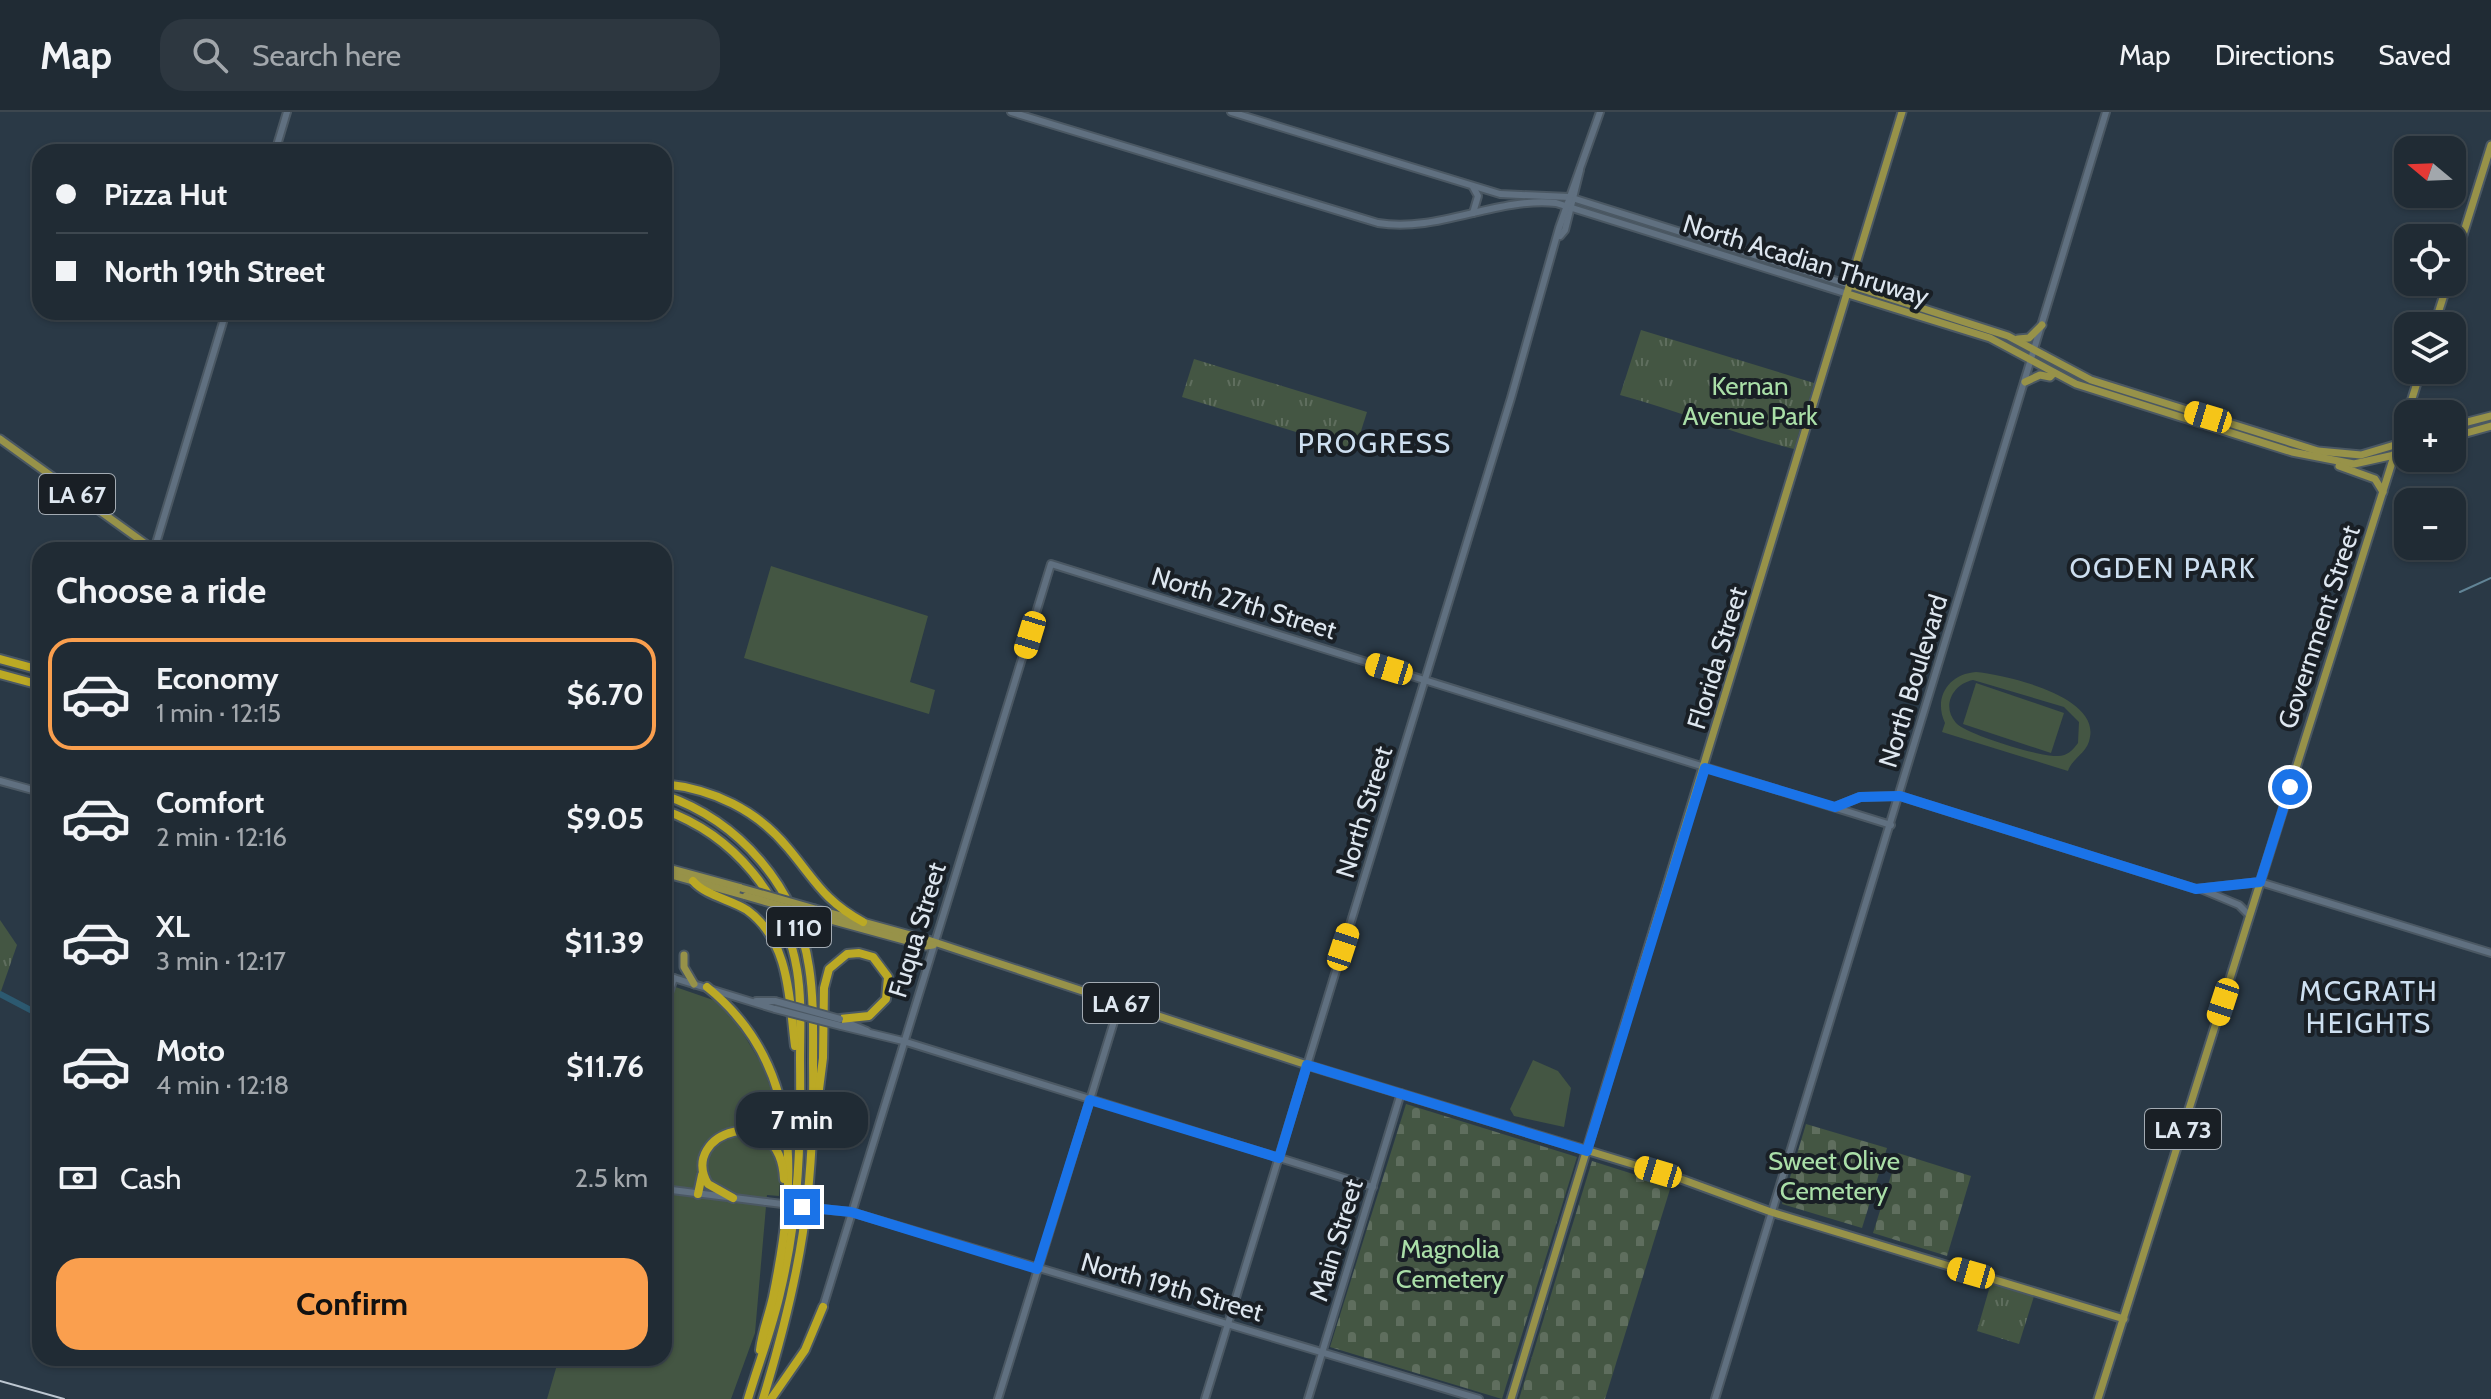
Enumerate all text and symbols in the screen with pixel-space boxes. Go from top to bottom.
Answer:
search box [160,19,720,91]
text: Map [40,32,112,79]
icon: search [188,33,232,77]
text: Search here [252,37,401,74]
text: Map [2119,38,2171,72]
text: Directions [2215,38,2334,72]
text: Saved [2378,38,2451,72]
north arrow [2394,136,2466,208]
map controls [2394,136,2466,560]
text: Pizza Hut [104,176,227,213]
street label: North Acadian Thruway [1679,207,1933,313]
button: locate [2394,224,2466,296]
text: North 19th Street [104,253,325,290]
button: layers [2394,312,2466,384]
park label: Kernan Avenue Park [1682,370,1818,432]
car [2182,399,2234,435]
button: + [2394,400,2466,472]
district label: PROGRESS [1298,426,1452,460]
road number: LA 67 [39,474,115,514]
button: − [2394,488,2466,560]
street label: Government Street [2271,521,2367,733]
district label: OGDEN PARK [2069,551,2257,585]
street label: North 27th Street [1148,560,1340,646]
text: Choose a ride [56,568,266,612]
street label: Florida Street [1680,583,1754,733]
street label: North Boulevard [1871,591,1955,771]
car [1012,609,1048,661]
car [1363,651,1415,687]
icon: car [60,658,132,730]
text: Economy [156,660,279,697]
text: $6.70 [567,676,644,713]
text: 1 min · 12:15 [156,697,281,729]
street label: North Street [1329,742,1399,882]
route start [2272,769,2308,805]
icon: car [60,782,132,854]
text: Comfort [156,784,264,821]
text: $9.05 [567,800,644,837]
text: 2 min · 12:16 [156,821,287,853]
street label: Fuqua Street [881,858,953,1001]
icon: car [60,906,132,978]
road number: I 110 [767,907,831,947]
text: XL [156,908,190,945]
car [1324,920,1362,974]
text: $11.39 [565,924,644,961]
text: 3 min · 12:17 [156,945,286,977]
district label: MCGRATH HEIGHTS [2299,974,2439,1040]
car [2204,975,2242,1029]
road number: LA 67 [1083,983,1159,1023]
icon: car [60,1030,132,1102]
text: Moto [156,1032,225,1069]
text: $11.76 [566,1048,644,1085]
text: 4 min · 12:18 [156,1069,289,1101]
callout: 7 min [736,1091,868,1147]
text: 7 min [771,1104,833,1136]
road number: LA 73 [2145,1109,2221,1149]
park label: Sweet Olive Cemetery [1768,1145,1900,1207]
car [1632,1154,1684,1190]
icon: cash [56,1156,100,1200]
text: Cash [120,1160,182,1197]
text: 2.5 km [575,1162,648,1194]
street label: Main Street [1302,1175,1370,1305]
route end [784,1189,820,1225]
park label: Magnolia Cemetery [1396,1233,1504,1295]
street label: North 19th Street [1077,1246,1267,1328]
car [1945,1255,1997,1291]
button: Confirm [56,1258,648,1350]

